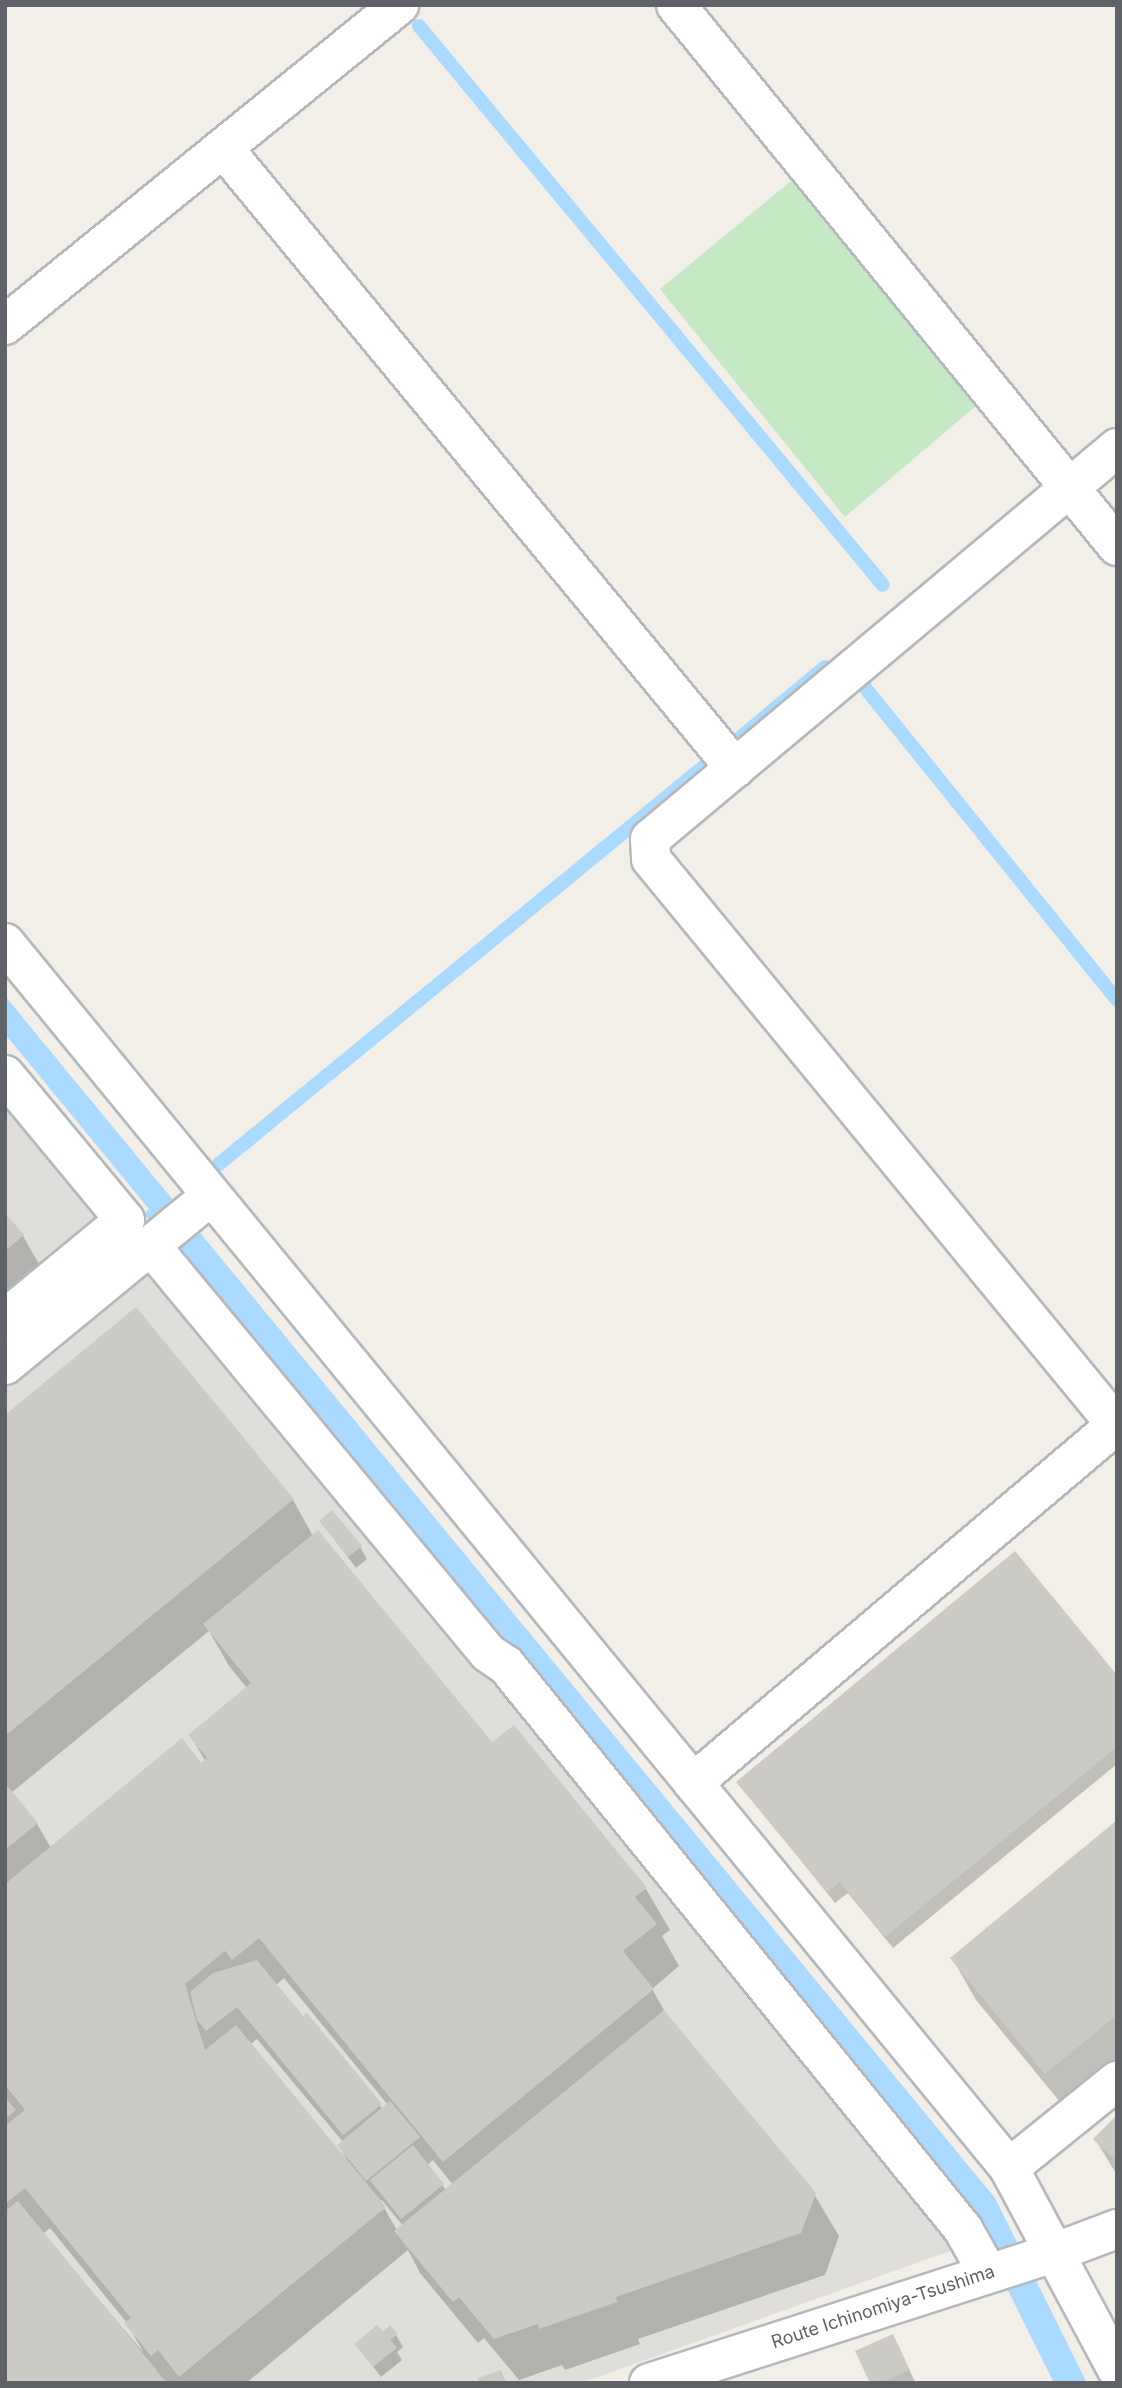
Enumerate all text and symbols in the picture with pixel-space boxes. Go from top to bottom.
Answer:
street label: Route Ichinomiya-Tsushima [769,2261,997,2353]

